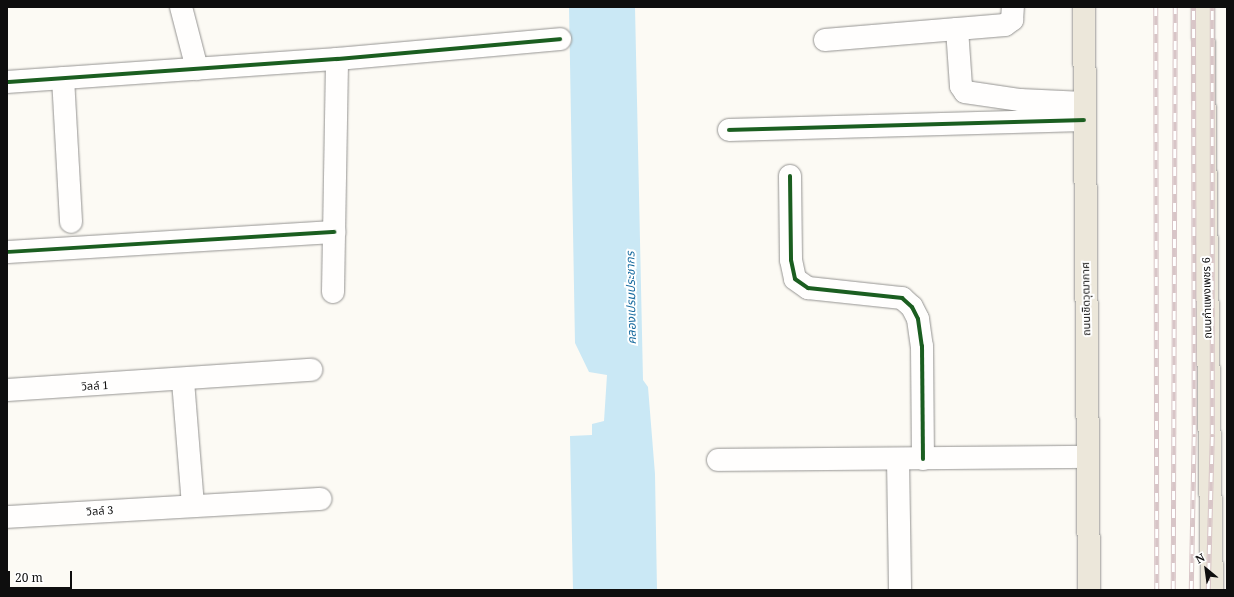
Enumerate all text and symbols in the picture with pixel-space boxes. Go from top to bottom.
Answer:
water label: คลองเปรมประชากร [623,251,639,345]
street label: ถนนกำแพงเพชร 6 [1200,257,1214,339]
street label: ถนนเชิดวุฒากาศ [1079,262,1093,336]
street label: วิลล์ 1 [81,379,109,393]
street label: วิลล์ 3 [86,503,114,519]
north arrow [1186,549,1226,589]
text: N [1193,549,1207,567]
scale bar [10,563,74,589]
text: 20 m [15,569,43,586]

